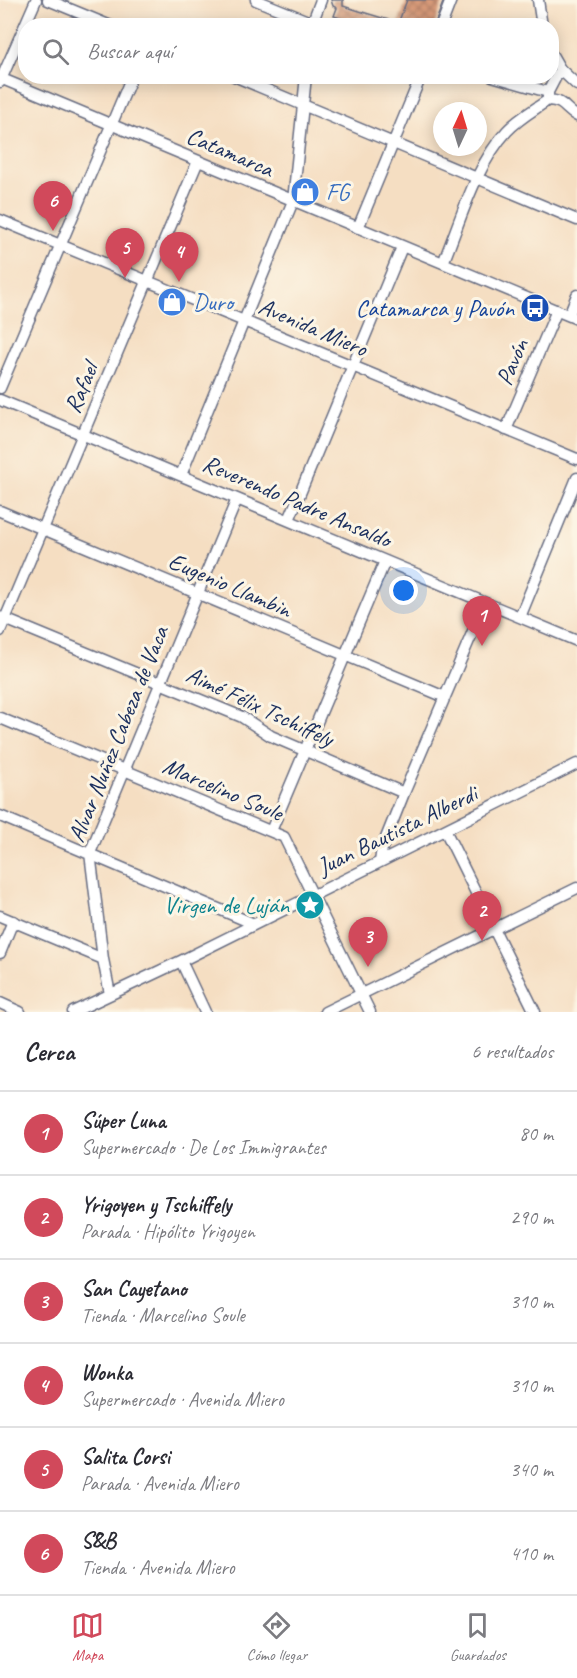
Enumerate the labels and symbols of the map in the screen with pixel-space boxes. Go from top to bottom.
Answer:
north arrow [433,102,487,156]
street label: Catamarca [182,120,279,184]
shop icon: FG [289,176,321,208]
place label: FG [326,177,351,207]
pin: 6 [34,182,72,231]
pin: 5 [106,228,144,278]
pin: 4 [160,232,198,282]
shop icon: Duro [156,286,188,318]
place label: Duro [193,287,235,317]
street label: Avenida Miero [254,291,373,364]
bus stop icon: Catamarca y Pavón [519,292,551,324]
place label: Catamarca y Pavón [356,293,515,323]
street label: Pavón [489,333,536,390]
street label: Rafael [57,355,106,418]
street label: Reverendo Padre Ansaldo [198,448,398,555]
street label: Eugenio Llambin [164,546,297,625]
your location [389,576,418,605]
pin: 1 [462,596,502,646]
street label: Alvar Nuñez Cabeza de Vaca [61,620,176,846]
street label: Aimé Félix Tschiffely [182,659,340,754]
street label: Marcelino Soule [159,750,289,829]
street label: Juan Bautista Alberdi [311,777,484,882]
place icon: Virgen de Luján [294,889,326,921]
place label: Virgen de Luján [164,890,290,920]
pin: 2 [462,892,502,941]
pin: 3 [348,918,388,967]

